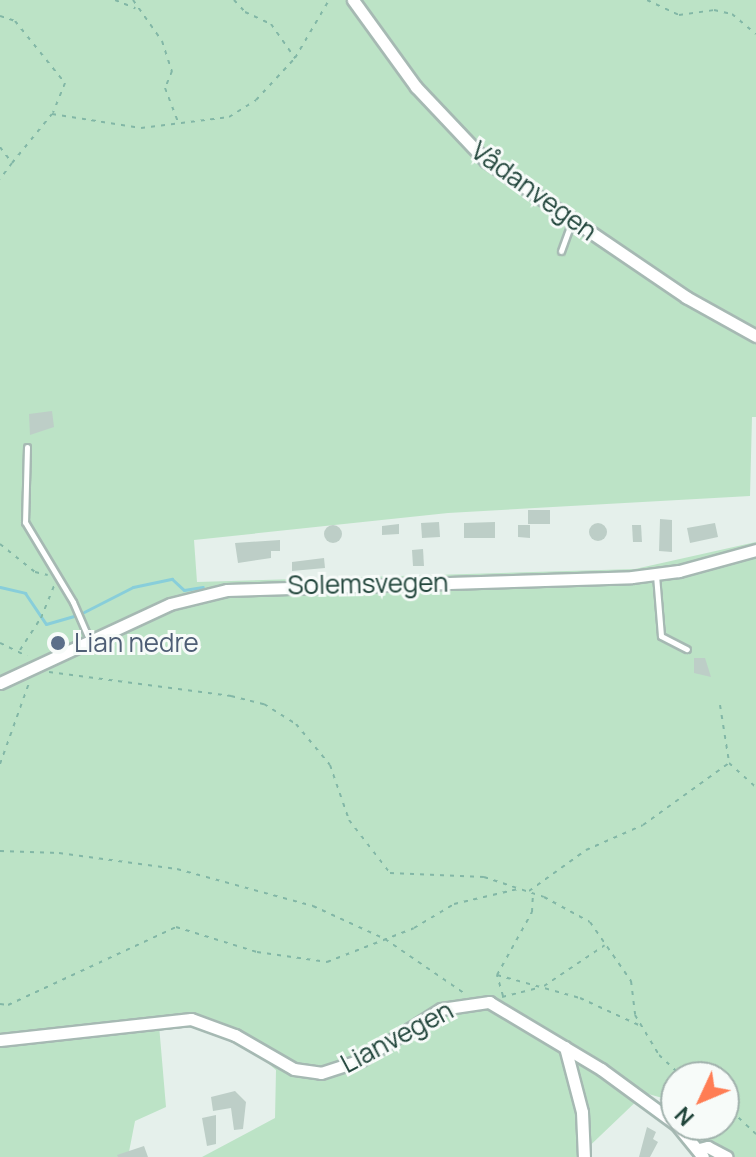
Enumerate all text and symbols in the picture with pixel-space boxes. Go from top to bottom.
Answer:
street label: Vådanvegen [465,135,603,247]
street label: Solemsvegen [287,567,449,601]
place label: Lian nedre [74,627,199,659]
marker: Lian nedre [49,634,67,652]
street label: Lianvegen [335,994,459,1080]
north arrow [660,1061,740,1141]
text: N [668,1100,700,1132]

